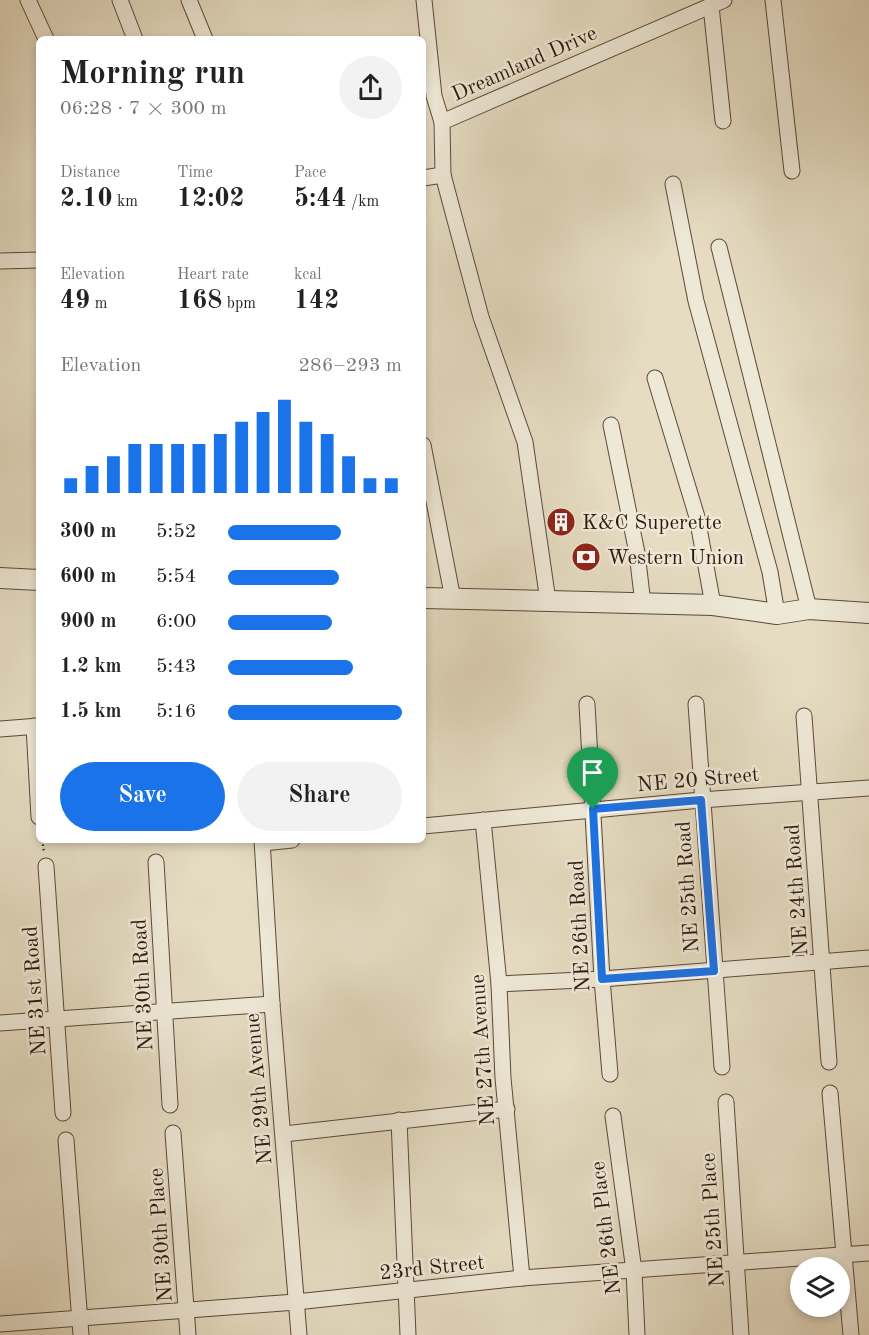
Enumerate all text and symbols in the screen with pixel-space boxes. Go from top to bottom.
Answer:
street label: Dreamland Drive [449,23,600,106]
button: share [339,56,402,119]
text: Morning run [60,58,245,91]
text: 06:28 · 7 × 300 m [60,99,227,119]
text: Distance [60,165,120,181]
text: Time [177,165,213,181]
text: Pace [294,165,326,181]
text: 2.10 [60,186,113,212]
text: 12:02 [177,186,245,212]
text: 5:44 [294,186,347,212]
text: km [113,194,138,210]
text: /km [347,194,379,210]
text: Elevation [60,267,125,283]
text: Heart rate [177,267,249,283]
text: kcal [294,267,322,283]
text: 49 [60,288,90,314]
text: 168 [177,288,222,314]
text: 142 [294,288,339,314]
text: m [90,296,107,312]
text: bpm [222,296,256,312]
text: Elevation [60,356,141,376]
text: 286–293 m [299,356,402,376]
building icon: K&C Superette [545,506,577,538]
place label: K&C Superette [582,513,722,534]
text: 300 m [60,522,116,542]
text: 5:52 [156,522,196,542]
bank icon: Western Union [570,541,602,573]
place label: Western Union [607,548,744,569]
text: 600 m [60,567,116,587]
text: 5:54 [156,567,196,587]
text: 900 m [60,612,116,632]
text: 6:00 [156,612,196,632]
text: 1.2 km [60,657,122,677]
text: 5:43 [156,657,196,677]
text: 1.5 km [60,702,122,722]
text: 5:16 [156,702,196,722]
pin [567,747,618,809]
icon: arrive [576,756,609,789]
button: Save [60,762,225,831]
button: Share [237,762,402,831]
street label: NE 20 Street [636,765,760,796]
street label: NE 25th Road [673,820,704,954]
street label: NE 24th Road [782,823,813,957]
street label: NE 26th Road [567,859,594,993]
street label: NE 30th Road [130,918,157,1052]
street label: NE 31st Road [20,925,51,1056]
street label: NE 27th Avenue [468,973,499,1127]
street label: NE 29th Avenue [242,1012,277,1166]
street label: NE 25th Place [698,1152,729,1288]
street label: NE 26th Place [588,1160,625,1296]
street label: NE 30th Place [146,1167,177,1303]
street label: 23rd Street [379,1253,486,1284]
map controls [790,1257,850,1317]
button: layers [790,1257,850,1317]

